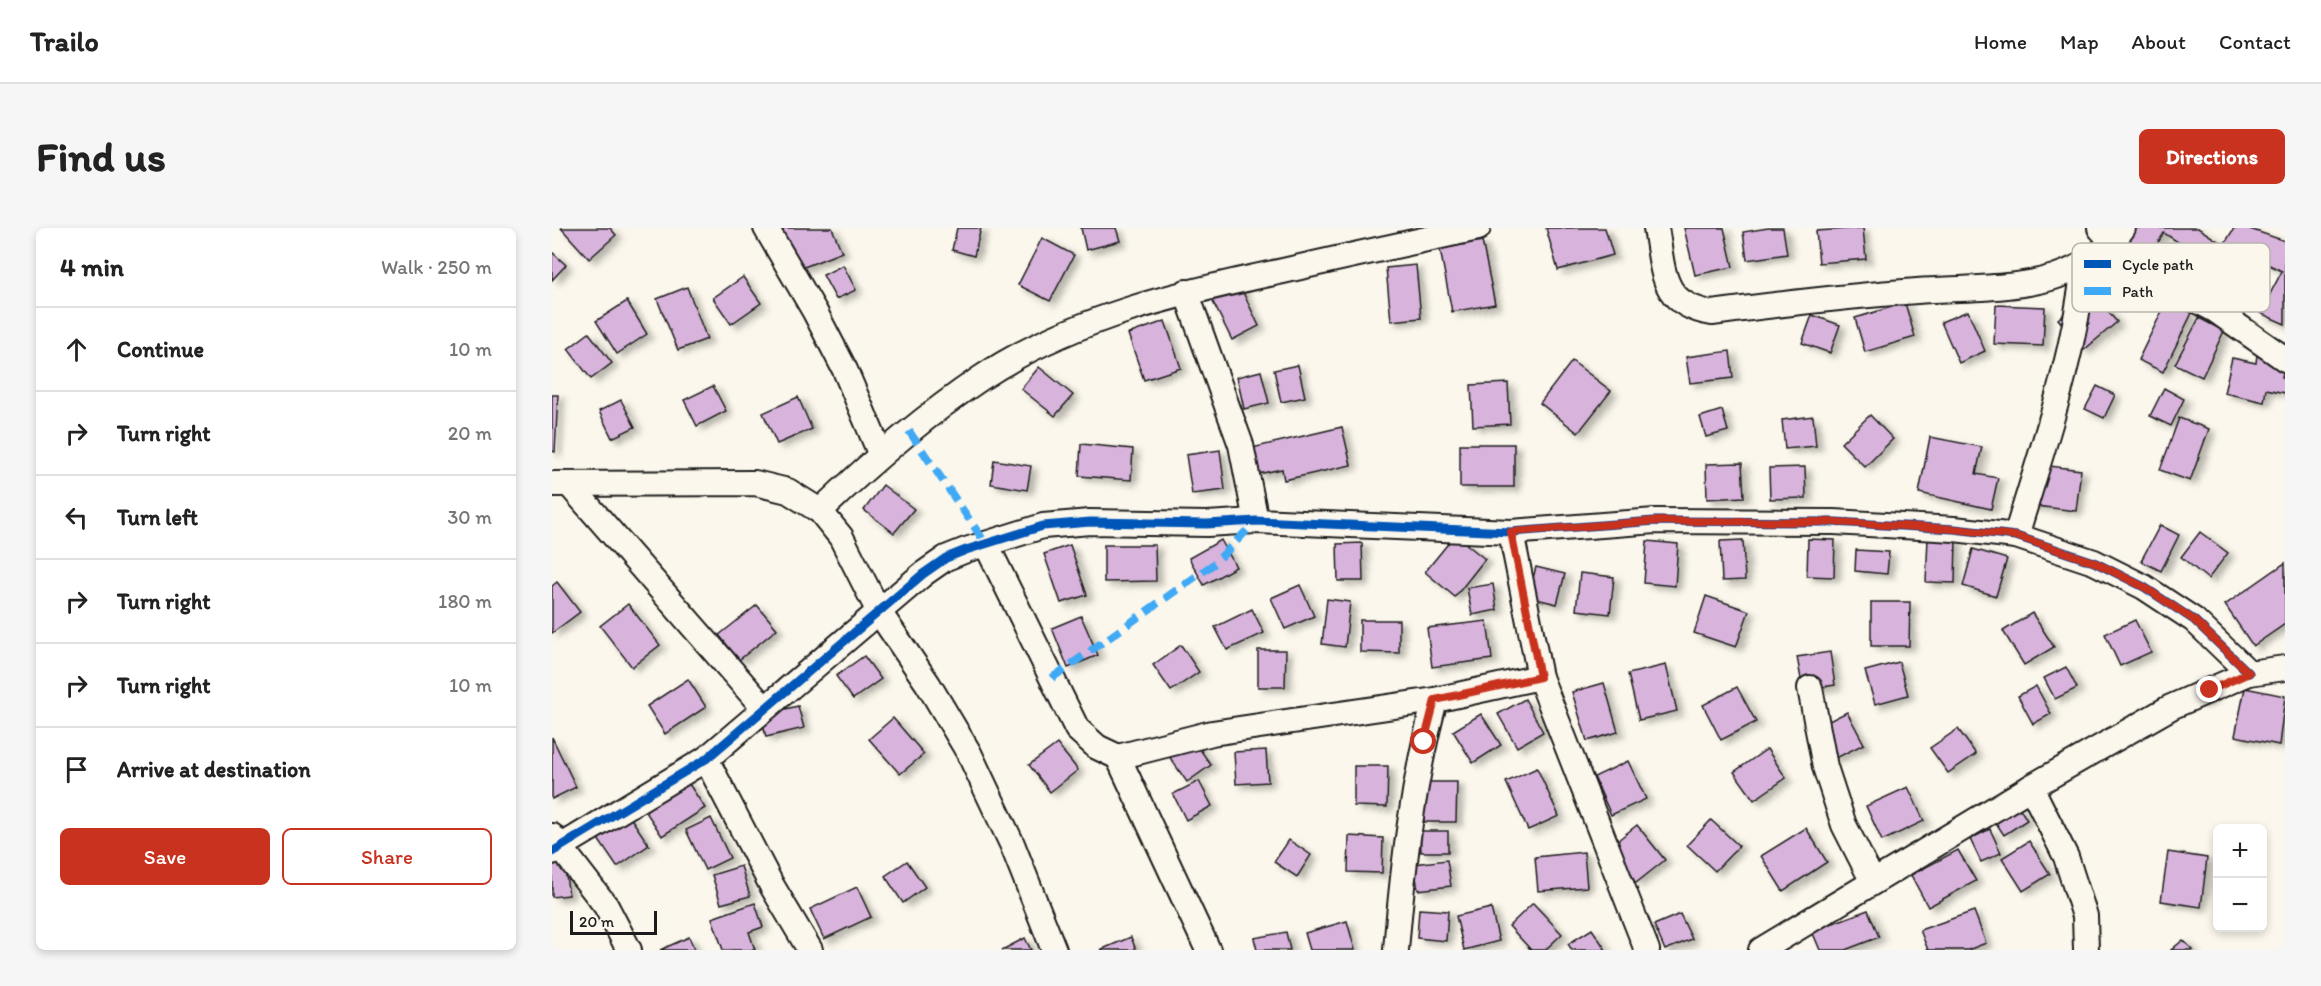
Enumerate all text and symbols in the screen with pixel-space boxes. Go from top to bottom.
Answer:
text: Trailo [30,24,99,58]
text: Home [1974,29,2027,54]
text: Map [2060,29,2099,54]
text: About [2132,29,2186,54]
text: Contact [2219,29,2291,54]
button: Directions [2139,129,2285,184]
text: Find us [36,131,166,182]
legend [2072,243,2270,312]
text: 4 min [60,251,124,283]
text: Walk · 250 m [381,255,492,279]
text: Cycle path [2122,255,2194,274]
text: Path [2122,282,2153,301]
icon: ahead [60,333,93,366]
text: Continue [117,336,204,363]
text: 10 m [449,337,492,361]
icon: right [60,417,93,450]
text: Turn right [117,420,211,447]
text: 20 m [448,421,492,445]
icon: left [60,501,93,534]
text: Turn left [117,504,198,531]
text: 30 m [447,505,492,529]
icon: right [60,585,93,618]
text: Turn right [117,588,211,615]
text: 180 m [438,589,492,613]
icon: right [60,669,93,702]
text: Turn right [117,672,211,699]
text: 10 m [449,673,492,697]
route end [2196,676,2222,702]
route start [1410,728,1436,754]
icon: arrive [60,753,93,786]
text: Arrive at destination [117,756,311,783]
map controls [2213,824,2267,932]
button: + [2213,824,2267,878]
button: Save [60,828,270,885]
button: Share [282,828,492,885]
button: − [2213,878,2267,932]
scale bar [570,908,657,936]
text: 20 m [579,912,614,931]

